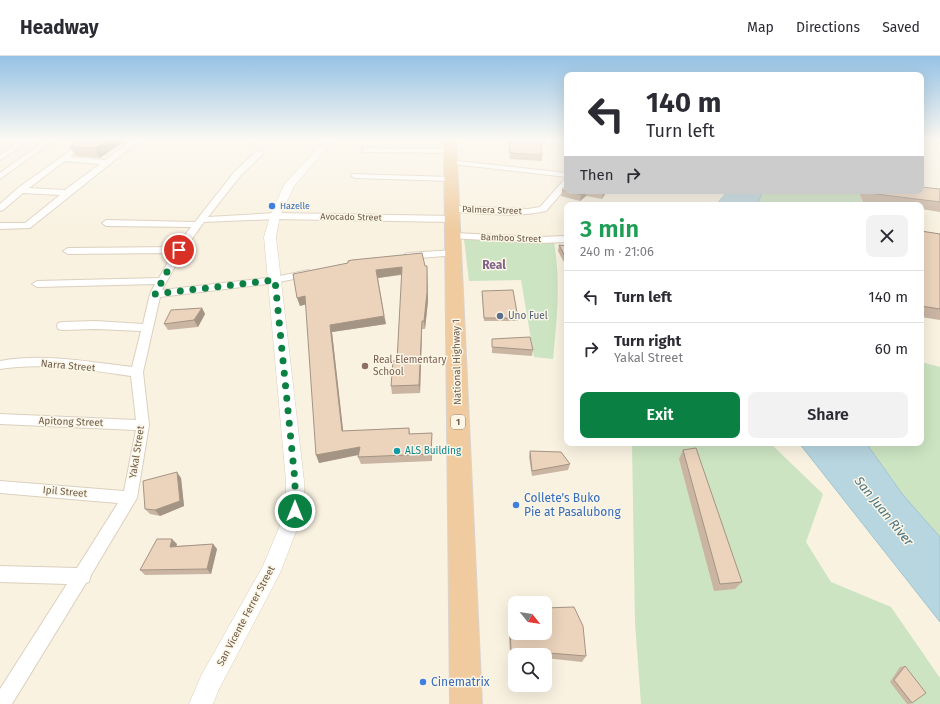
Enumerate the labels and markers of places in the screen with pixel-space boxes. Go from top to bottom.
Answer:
marker: Hazelle [267,201,277,211]
place label: Hazelle [280,201,310,211]
pin [162,233,196,267]
place label: Uno Fuel [508,310,548,322]
marker: Uno Fuel [495,311,505,321]
place label: Real Elementary School [373,354,446,378]
marker: Real Elementary School [360,361,370,371]
place label: ALS Building [405,445,462,457]
marker: ALS Building [392,446,402,456]
place label: Collete's Buko Pie at Pasalubong [524,491,621,519]
marker: Collete's Buko Pie at Pasalubong [511,500,521,510]
place label: Cinematrix [431,675,490,689]
marker: Cinematrix [418,677,428,687]

